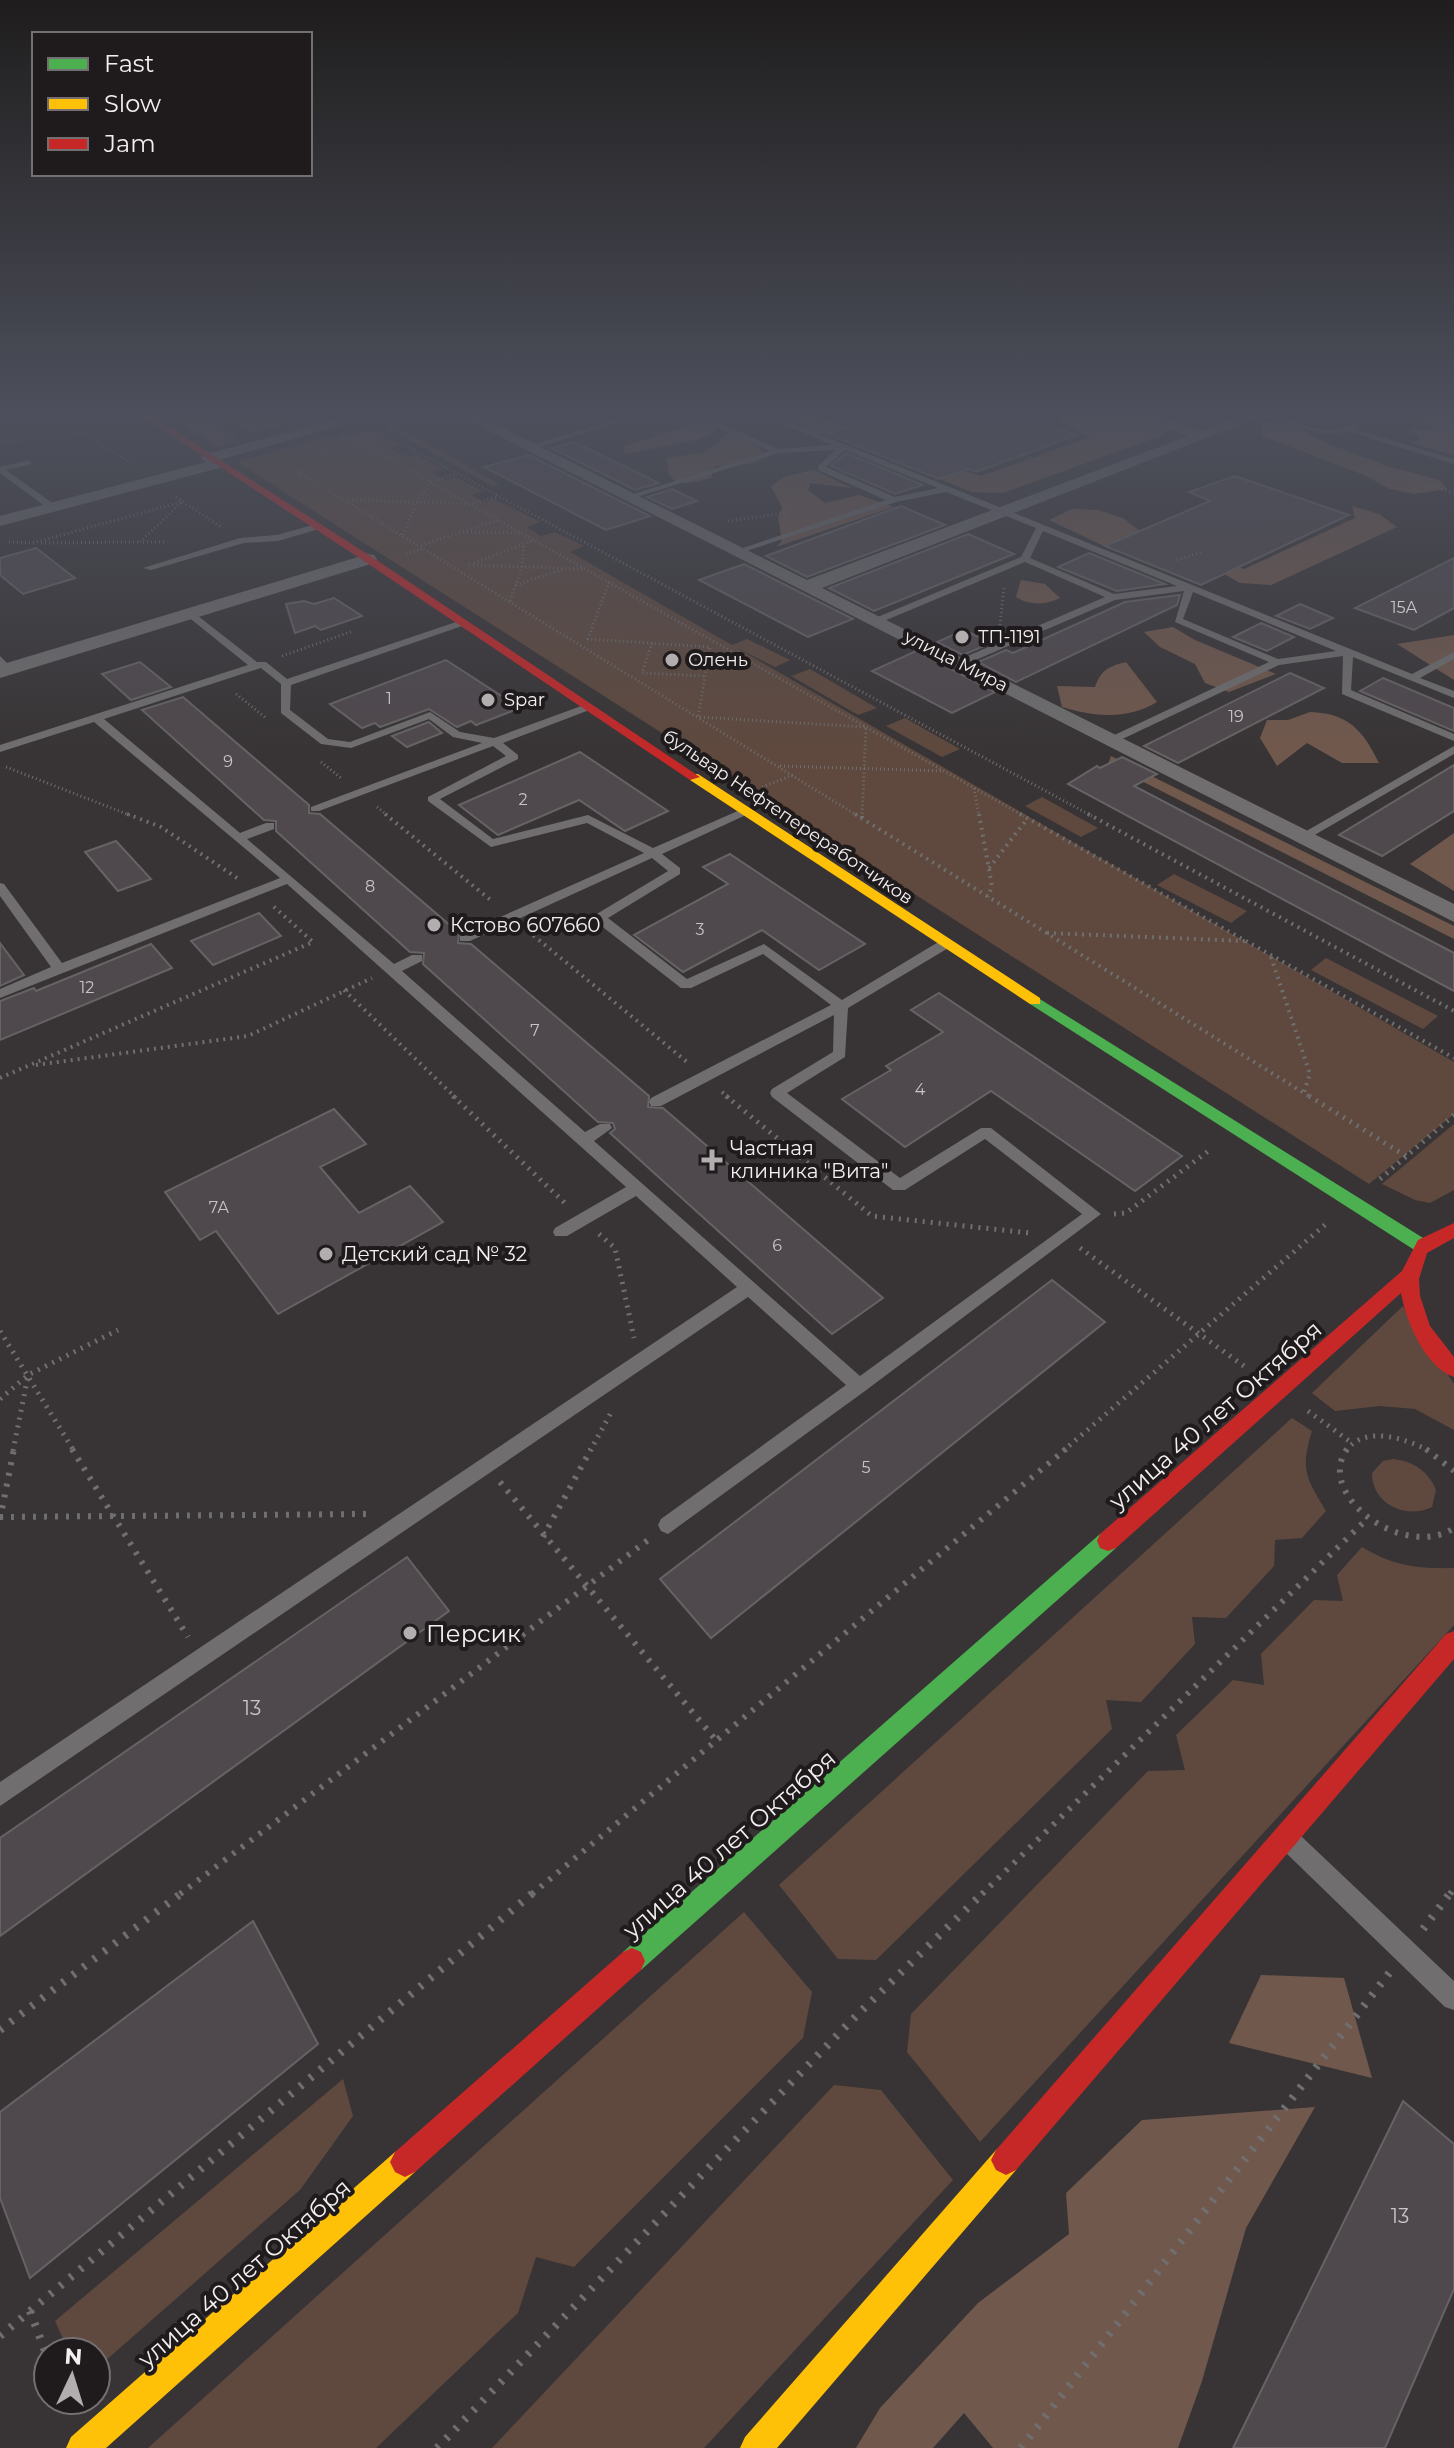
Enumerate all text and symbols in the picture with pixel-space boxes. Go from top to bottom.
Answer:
legend [32,32,312,176]
text: Fast [104,49,155,78]
text: Slow [104,89,161,118]
text: Jam [103,129,156,158]
house number: 15А [1391,598,1417,617]
street label: улица Мира [900,625,1012,697]
place label: ТП-1191 [978,626,1040,648]
marker: ТП-1191 [953,628,971,646]
place label: Олень [688,649,748,671]
marker: Олень [663,651,681,669]
house number: 1 [386,689,392,708]
place label: Spar [504,689,545,711]
marker: Spar [479,691,497,709]
house number: 19 [1228,707,1244,726]
street label: бульвар Нефтепереработчиков [659,725,917,909]
house number: 9 [223,752,233,771]
house number: 2 [518,790,528,809]
house number: 8 [365,877,375,896]
place label: Кстово 607660 [450,913,601,937]
marker: Кстово 607660 [425,916,443,934]
house number: 3 [695,920,705,939]
house number: 12 [80,978,94,997]
house number: 7 [530,1021,540,1040]
house number: 4 [915,1080,926,1099]
place label: Чаcтная клиника "Вита" [730,1136,888,1183]
marker: Чаcтная клиника "Вита" [701,1149,723,1171]
house number: 7А [209,1198,229,1217]
house number: 6 [772,1236,782,1255]
place label: Детский сад № 32 [342,1242,527,1266]
marker: Детский сад № 32 [317,1245,335,1263]
street label: улица 40 лет Октября [1102,1315,1327,1516]
house number: 5 [861,1458,871,1477]
place label: Персик [426,1619,521,1648]
marker: Персик [401,1624,419,1642]
house number: 13 [243,1696,261,1720]
street label: улица 40 лет Октября [616,1744,841,1945]
street label: улица 40 лет Октября [131,2173,356,2374]
house number: 13 [1391,2204,1409,2228]
north arrow [32,2336,112,2416]
text: N [64,2342,83,2371]

